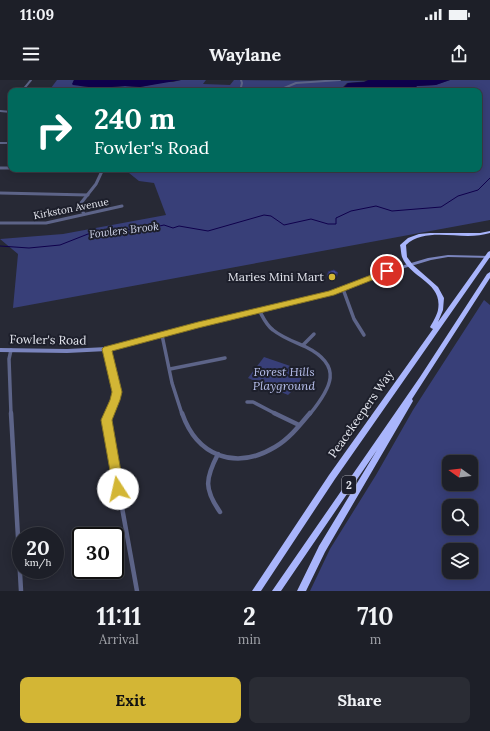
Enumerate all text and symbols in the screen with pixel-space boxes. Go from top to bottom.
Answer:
text: 11:09 [20,5,54,24]
icon: menu [20,43,42,65]
text: Waylane [209,43,281,66]
icon: share [448,43,470,65]
text: 240 m [94,101,175,137]
icon: right [28,104,80,156]
text: Fowler's Road [94,136,209,159]
street label: Kirkston Avenue [32,195,110,222]
water label: Fowlers Brook [88,219,160,241]
pin [370,254,404,288]
icon: arrive [376,260,398,282]
place label: Maries Mini Mart [228,269,324,284]
marker: Maries Mini Mart [327,272,337,282]
street label: Fowler's Road [9,331,87,348]
park label: Forest Hills Playground [253,364,315,393]
street label: Peacekeepers Way [325,367,397,460]
north arrow [442,455,478,491]
map controls [442,455,478,579]
position arrow [97,468,139,510]
road number: 2 [342,476,356,494]
button: search [442,499,478,535]
speed limit sign: 30 [72,527,124,579]
text: 20 [26,535,50,560]
button: layers [442,543,478,579]
text: km/h [24,556,52,569]
text: 11:11 [96,601,141,632]
text: 2 [243,601,256,632]
text: 710 [357,601,394,632]
text: Arrival [99,631,139,648]
text: min [238,631,261,648]
text: m [370,631,381,648]
button: Exit [20,677,241,723]
button: Share [249,677,470,723]

